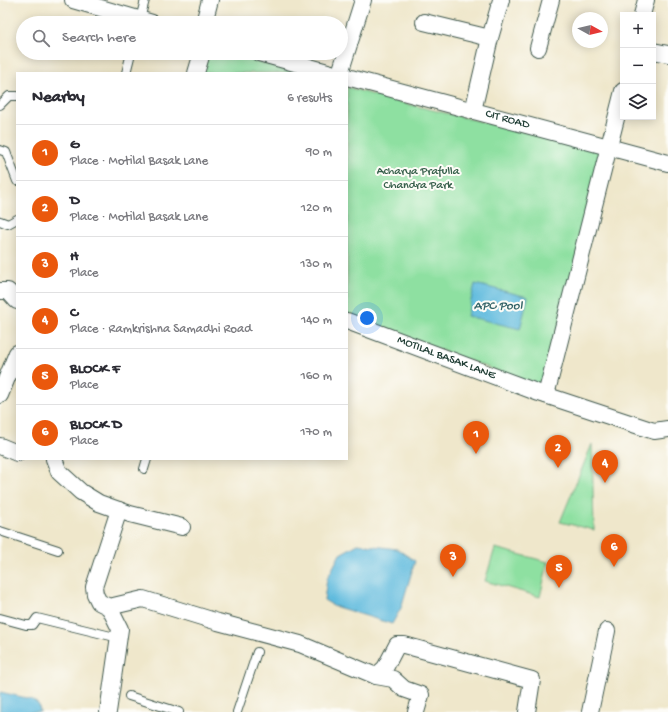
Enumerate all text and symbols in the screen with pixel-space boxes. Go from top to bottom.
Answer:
north arrow [572,12,608,48]
map controls [620,12,656,120]
button: + [620,12,656,48]
search box [16,16,348,60]
icon: search [30,27,52,49]
text: Search here [62,29,136,47]
button: − [620,48,656,84]
button: layers [620,84,656,120]
text: Nearby [32,88,85,108]
text: 6 results [287,91,332,106]
street label: CIT ROAD [484,107,531,133]
text: G [70,136,79,154]
text: 1 [42,145,48,160]
text: 90 m [306,145,332,160]
text: Place · Motilal Basak Lane [70,154,208,169]
park label: Acharya Prafulla Chandra Park [377,165,460,193]
text: D [70,192,80,210]
text: 2 [42,201,48,216]
text: 120 m [301,201,332,216]
text: Place · Motilal Basak Lane [70,210,208,225]
text: H [70,248,79,266]
text: 3 [42,257,48,272]
text: 130 m [300,257,332,272]
text: Place [70,266,98,281]
water label: APC Pool [474,299,523,314]
text: C [70,304,78,322]
your location [357,308,377,328]
text: 4 [42,313,48,328]
text: 140 m [301,313,332,328]
text: Place · Ramkrishna Samadhi Road [70,322,252,337]
street label: MOTILAL BASAK LANE [395,333,498,383]
text: BLOCK F [70,360,120,378]
text: 5 [42,369,48,384]
text: 160 m [300,369,332,384]
text: Place [70,378,98,393]
text: BLOCK D [70,416,122,434]
pin: 1 [463,421,489,454]
text: 6 [42,425,48,440]
text: 170 m [300,425,332,440]
text: Place [70,434,98,449]
pin: 2 [545,435,571,468]
pin: 4 [592,450,618,483]
pin: 6 [601,534,627,567]
pin: 3 [440,544,466,577]
pin: 5 [546,555,572,588]

